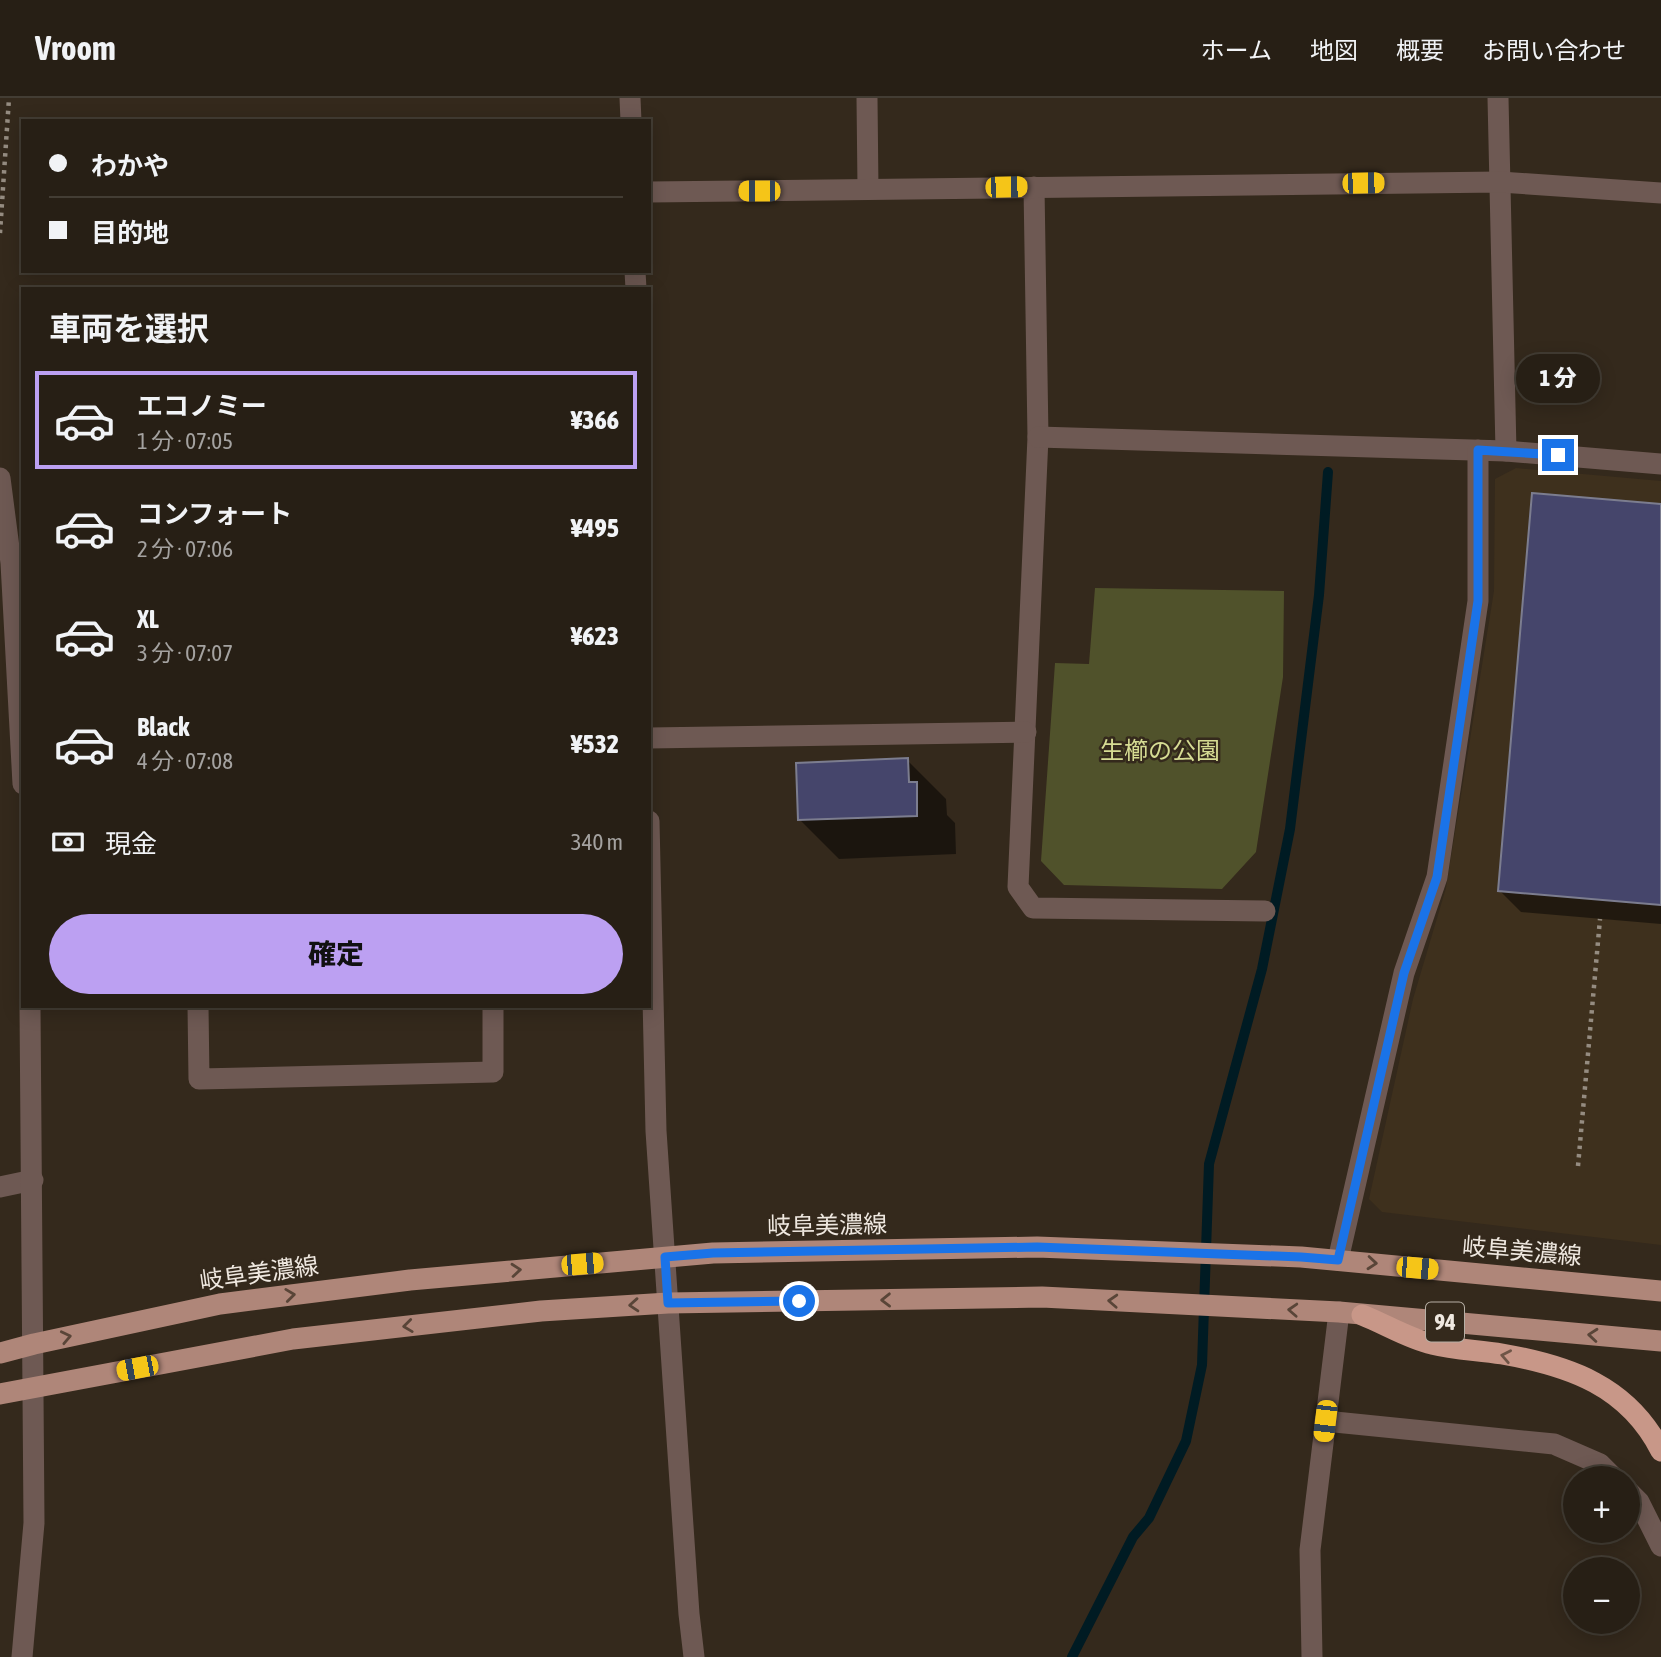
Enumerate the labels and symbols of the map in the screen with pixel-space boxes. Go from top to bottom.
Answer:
car [1342,172,1385,194]
car [985,176,1028,198]
car [739,181,781,202]
callout: 1 分 [1516,354,1600,402]
route end [1542,439,1574,471]
park label: 生櫛の公園 [1100,737,1220,764]
street label: 岐阜美濃線 [767,1210,887,1240]
street label: 岐阜美濃線 [1461,1232,1583,1270]
street label: 岐阜美濃線 [198,1251,320,1295]
car [561,1252,604,1276]
one-way arrow [1366,1256,1377,1271]
car [1396,1256,1439,1280]
one-way arrow [511,1263,522,1278]
route start [783,1285,815,1317]
one-way arrow [284,1287,296,1302]
one-way arrow [880,1292,891,1308]
one-way arrow [1107,1293,1118,1308]
one-way arrow [628,1297,639,1312]
road number: 94 [1426,1302,1464,1342]
one-way arrow [1287,1303,1298,1318]
one-way arrow [402,1319,413,1334]
one-way arrow [1587,1328,1598,1343]
one-way arrow [60,1330,72,1345]
one-way arrow [1500,1349,1512,1364]
car [115,1354,160,1382]
car [1313,1399,1338,1443]

